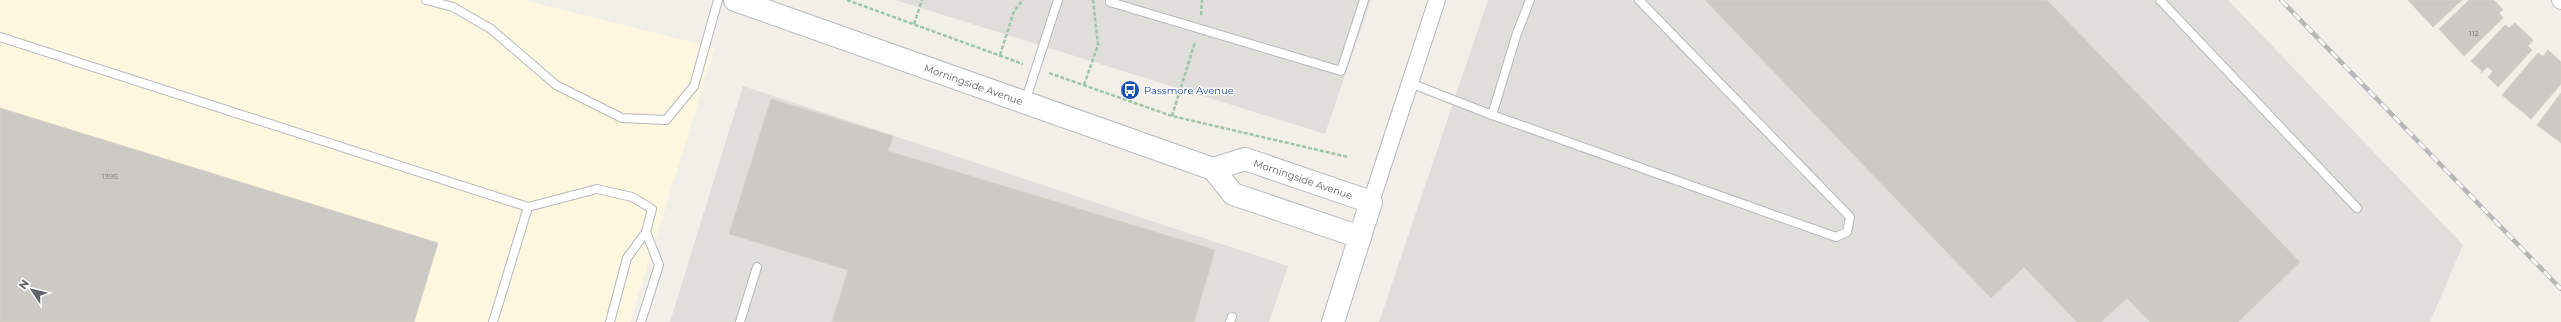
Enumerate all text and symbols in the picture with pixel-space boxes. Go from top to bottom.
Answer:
house number: 112 [2469,28,2480,38]
street label: Morningside Avenue [922,61,1025,108]
bus stop icon: Passmore Avenue [1119,79,1141,101]
place label: Passmore Avenue [1144,84,1234,97]
street label: Morningside Avenue [1252,156,1354,202]
house number: 1395 [102,171,119,181]
north arrow [12,270,52,310]
text: N [16,277,32,292]

